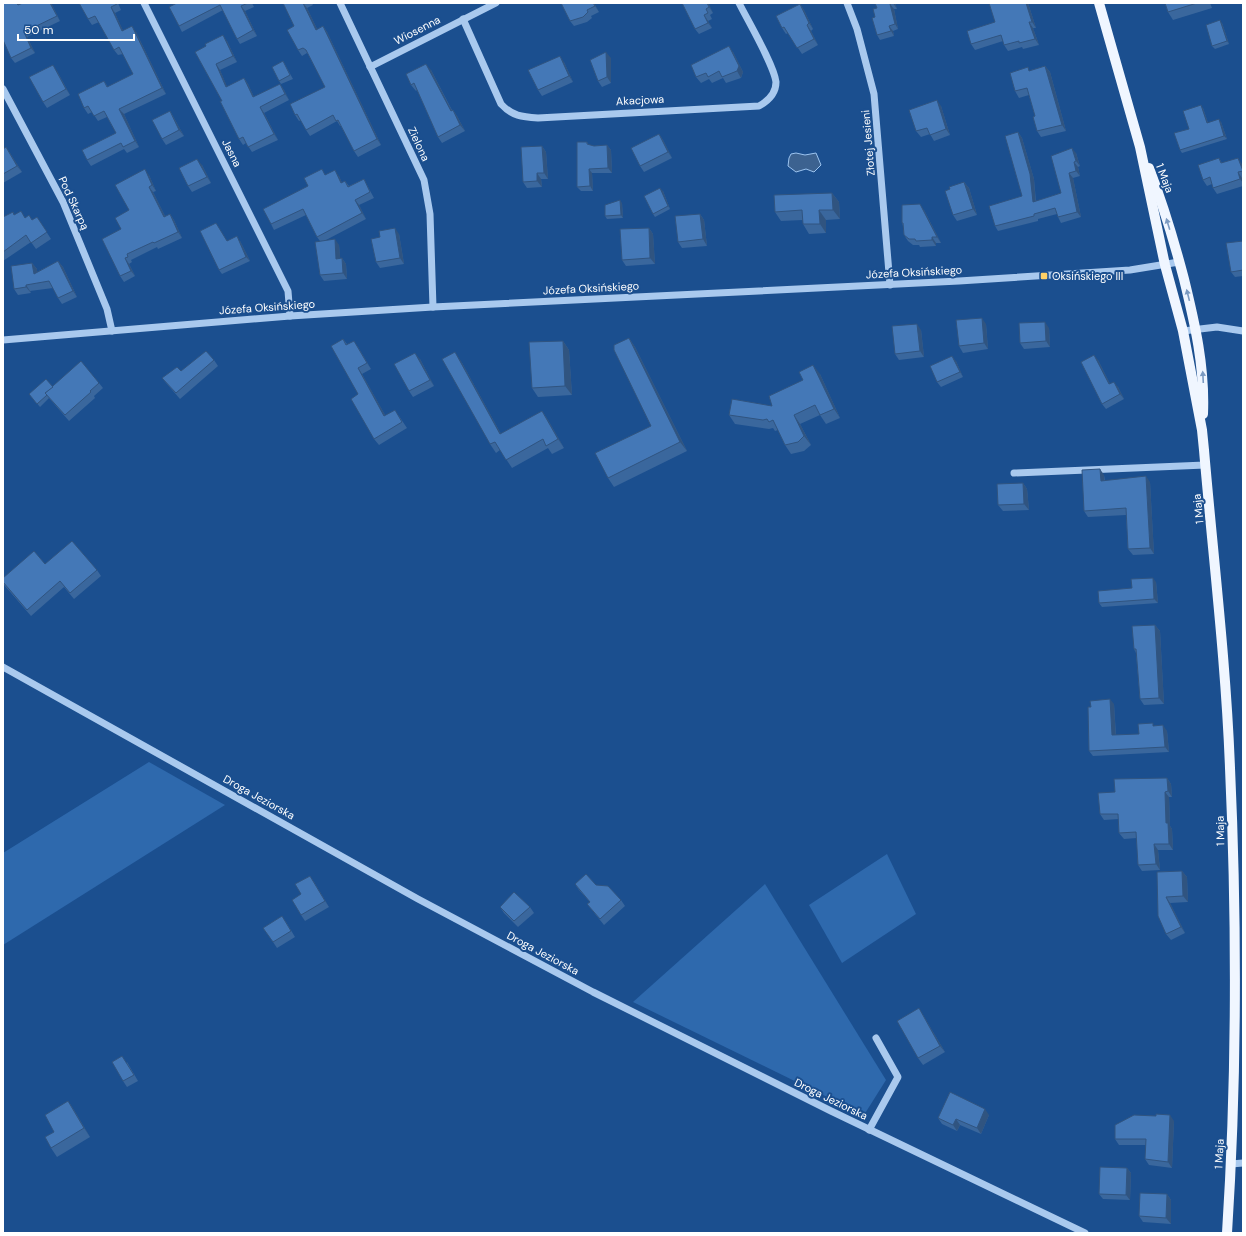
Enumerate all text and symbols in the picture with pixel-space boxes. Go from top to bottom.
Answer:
street label: Wiosenna [391,12,443,48]
scale bar [18,16,134,42]
text: 50 m [24,22,53,38]
street label: Akacjowa [616,92,664,108]
street label: Złotej Jesieni [858,109,878,177]
street label: Zielona [405,125,433,163]
street label: Jasna [219,137,245,169]
street label: 1 Maja [1153,161,1177,195]
street label: Pod Skarpą [56,174,92,232]
one-way arrow [1165,218,1171,230]
street label: Józefa Oksińskiego [866,262,962,282]
place label: Oksińskiego III [1052,269,1123,283]
marker: Oksińskiego III [1039,271,1049,281]
street label: Józefa Oksińskiego [543,278,639,298]
one-way arrow [1185,289,1191,301]
street label: Józefa Oksińskiego [218,297,316,317]
one-way arrow [1199,371,1206,383]
street label: 1 Maja [1189,493,1207,525]
street label: Droga Jeziorska [221,772,297,822]
street label: 1 Maja [1213,816,1227,846]
street label: Droga Jeziorska [504,928,582,978]
street label: Droga Jeziorska [792,1075,870,1123]
street label: 1 Maja [1211,1139,1227,1169]

